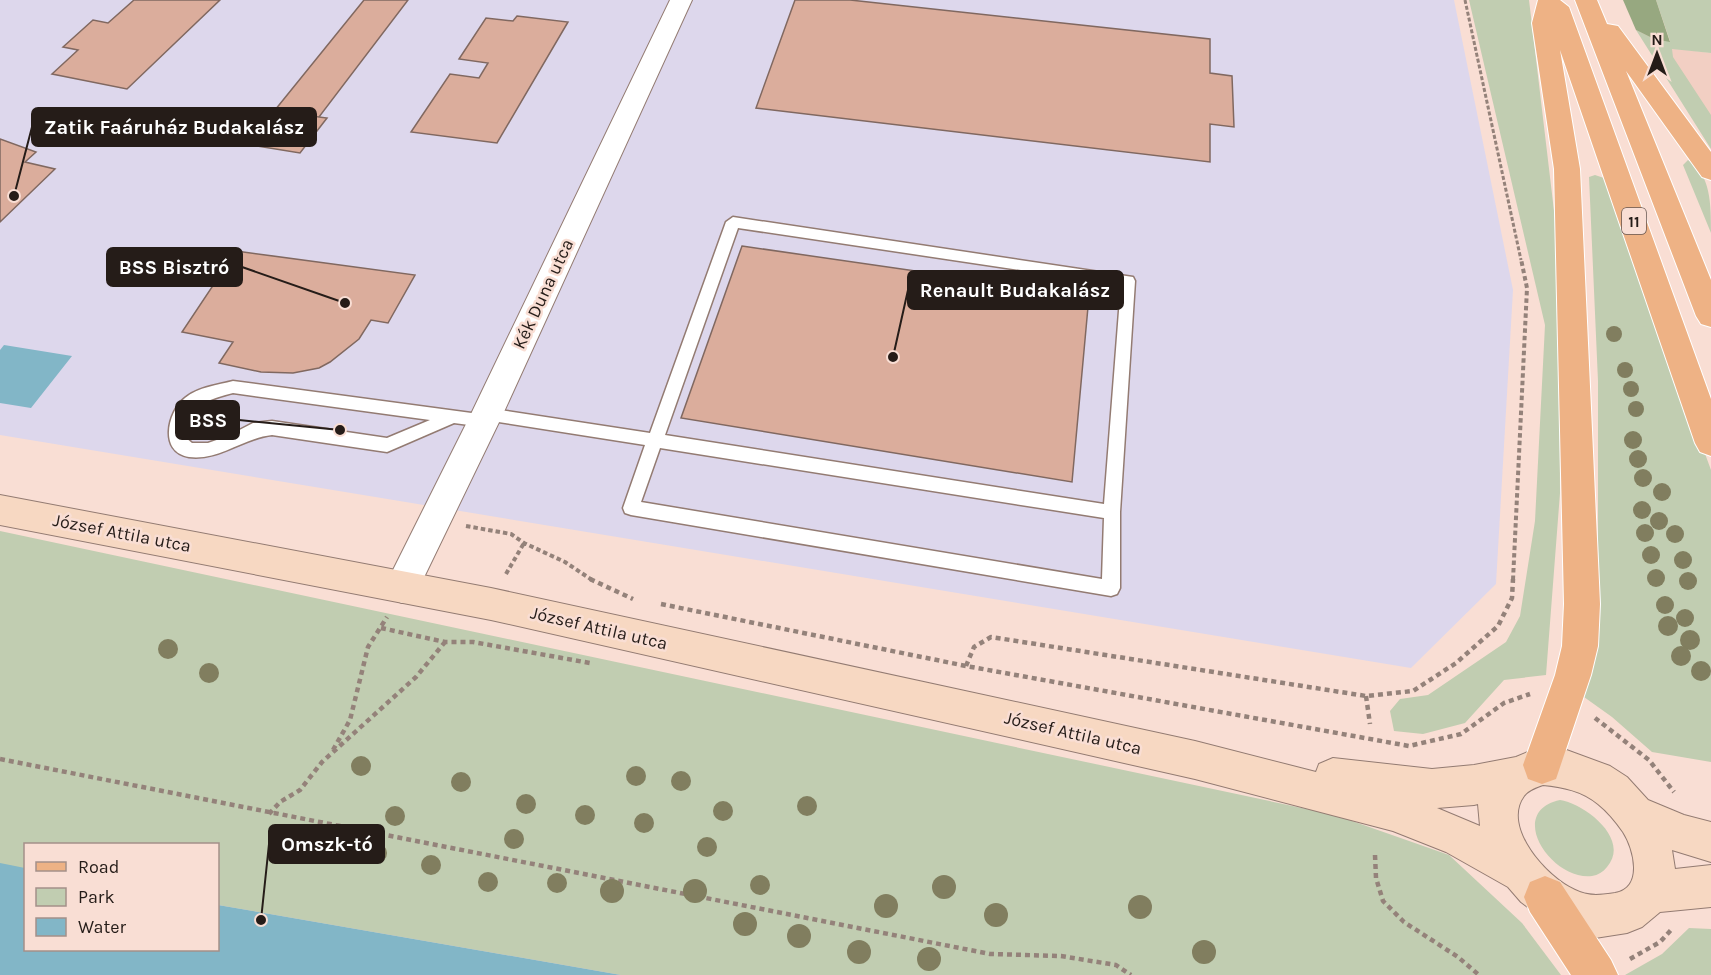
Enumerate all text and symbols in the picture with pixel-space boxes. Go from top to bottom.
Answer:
north arrow [1627,24,1687,84]
text: N [1651,30,1663,49]
callout: Zatik Faáruház Budakalász [32,108,316,146]
text: Zatik Faáruház Budakalász [44,116,304,139]
road number: 11 [1622,208,1646,234]
street label: Kék Duna utca [508,235,578,353]
callout: BSS Bisztró [107,248,242,286]
text: BSS Bisztró [119,256,229,279]
callout: Renault Budakalász [908,271,1123,309]
text: Renault Budakalász [920,279,1110,302]
callout: BSS [176,401,239,439]
text: BSS [189,409,227,432]
street label: József Attila utca [51,509,193,557]
street label: József Attila utca [528,602,670,654]
street label: József Attila utca [1002,707,1144,759]
callout: Omszk-tó [269,825,384,863]
text: Omszk-tó [281,833,373,856]
legend [24,843,219,951]
text: Road [78,856,119,878]
text: Park [78,886,115,908]
text: Water [78,916,126,938]

